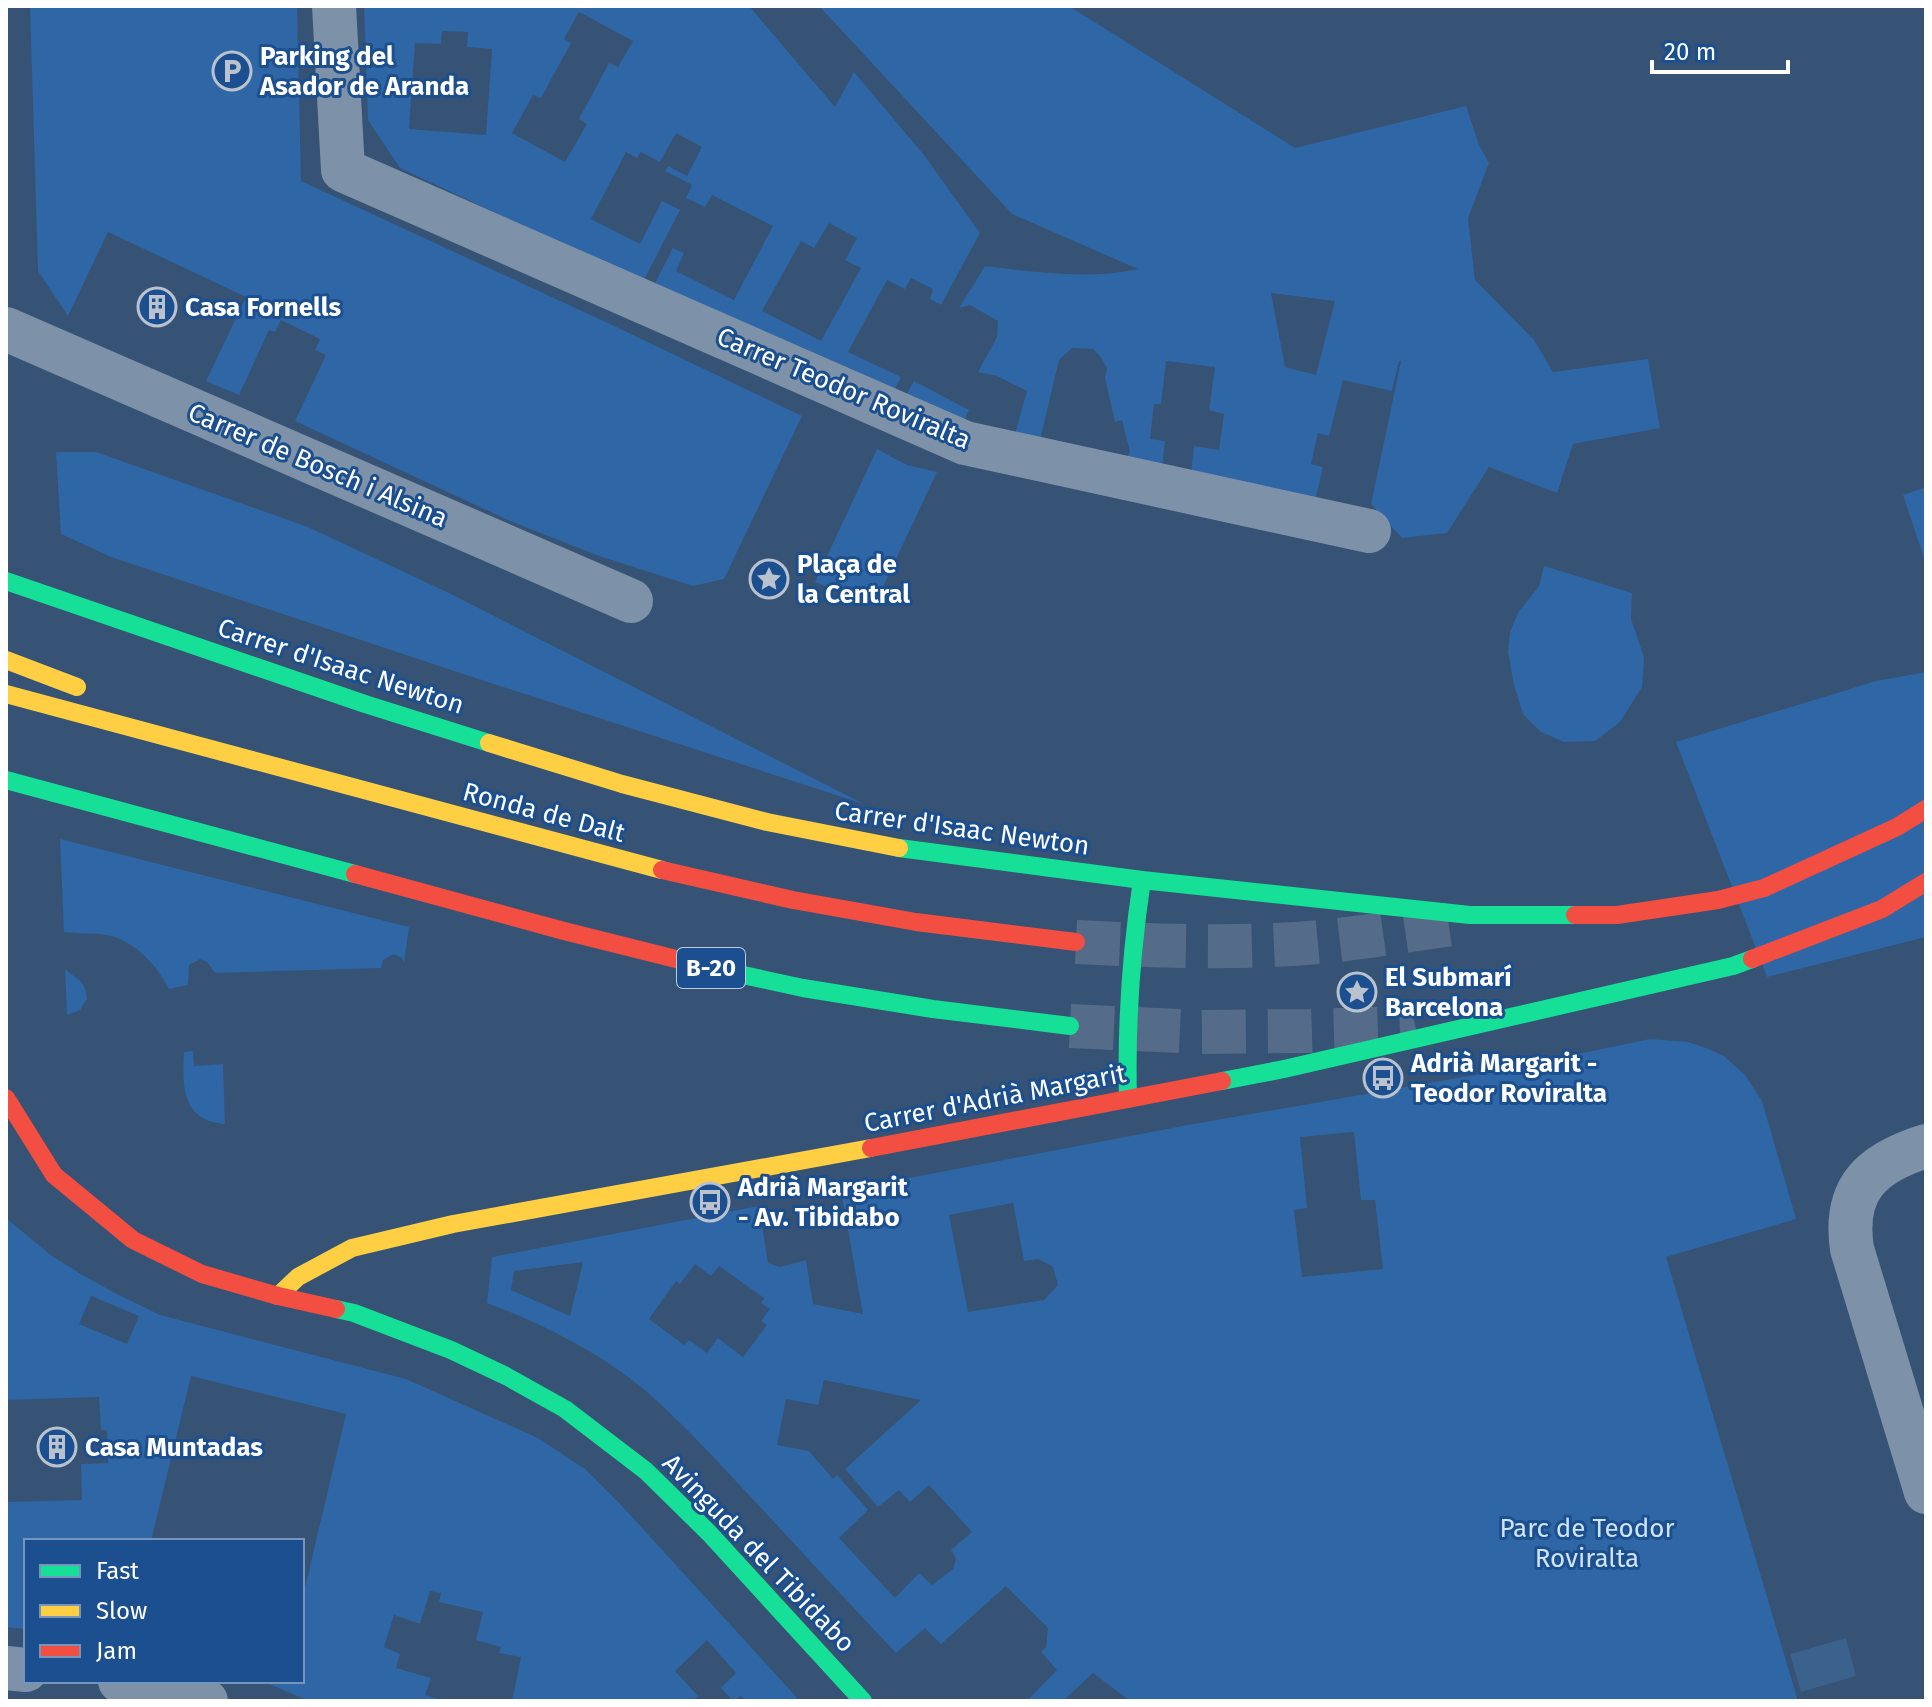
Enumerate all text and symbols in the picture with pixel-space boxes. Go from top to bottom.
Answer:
scale bar [1652,24,1788,74]
text: 20 m [1664,38,1716,66]
place label: Parking del Asador de Aranda [259,41,469,102]
parking icon: Parking del Asador de Aranda [211,50,253,92]
building icon: Casa Fornells [136,286,178,328]
place label: Casa Fornells [185,292,342,323]
street label: Carrer Teodor Roviralta [712,321,975,456]
street label: Carrer de Bosch i Alsina [183,397,452,534]
place label: Plaça de la Central [797,549,910,610]
place icon: Plaça de la Central [748,558,790,600]
street label: Carrer d'Isaac Newton [214,612,468,721]
street label: Ronda de Dalt [460,776,629,849]
street label: Carrer d'Isaac Newton [832,795,1091,862]
road number: B-20 [677,948,745,988]
place label: El Submarí Barcelona [1385,962,1512,1023]
place icon: El Submarí Barcelona [1336,971,1378,1013]
place label: Adrià Margarit - Teodor Roviralta [1410,1048,1607,1109]
bus stop icon: Adrià Margarit - Teodor Roviralta [1362,1057,1404,1099]
street label: Carrer d'Adrià Margarit [862,1058,1129,1139]
place label: Adrià Margarit - Av. Tibidabo [737,1172,909,1233]
bus stop icon: Adrià Margarit - Av. Tibidabo [689,1181,731,1223]
building icon: Casa Muntadas [36,1426,78,1468]
place label: Casa Muntadas [85,1432,263,1463]
street label: Avinguda del Tibidabo [656,1448,861,1659]
park label: Parc de Teodor Roviralta [1499,1513,1675,1574]
legend [24,1539,304,1683]
text: Fast [96,1557,139,1585]
text: Slow [96,1597,147,1625]
text: Jam [96,1637,137,1665]

